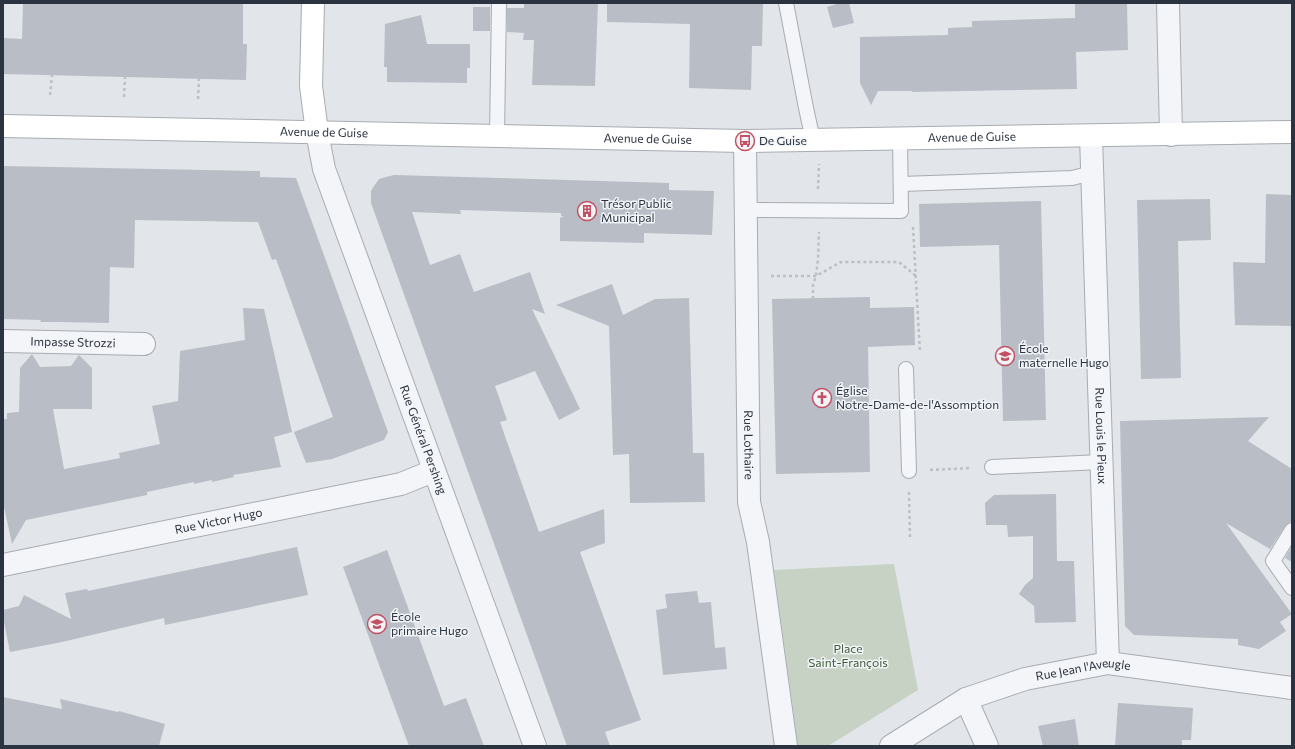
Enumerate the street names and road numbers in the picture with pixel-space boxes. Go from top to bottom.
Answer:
street label: Avenue de Guise [280,124,368,139]
street label: Avenue de Guise [928,129,1016,144]
street label: Avenue de Guise [604,130,692,146]
street label: Impasse Strozzi [30,334,116,349]
street label: Rue Général Pershing [398,383,450,496]
street label: Rue Louis le Pieux [1093,387,1110,485]
street label: Rue Lothaire [742,410,757,480]
street label: Rue Victor Hugo [173,504,263,536]
street label: Rue Jean l'Aveugle [1034,655,1132,683]

